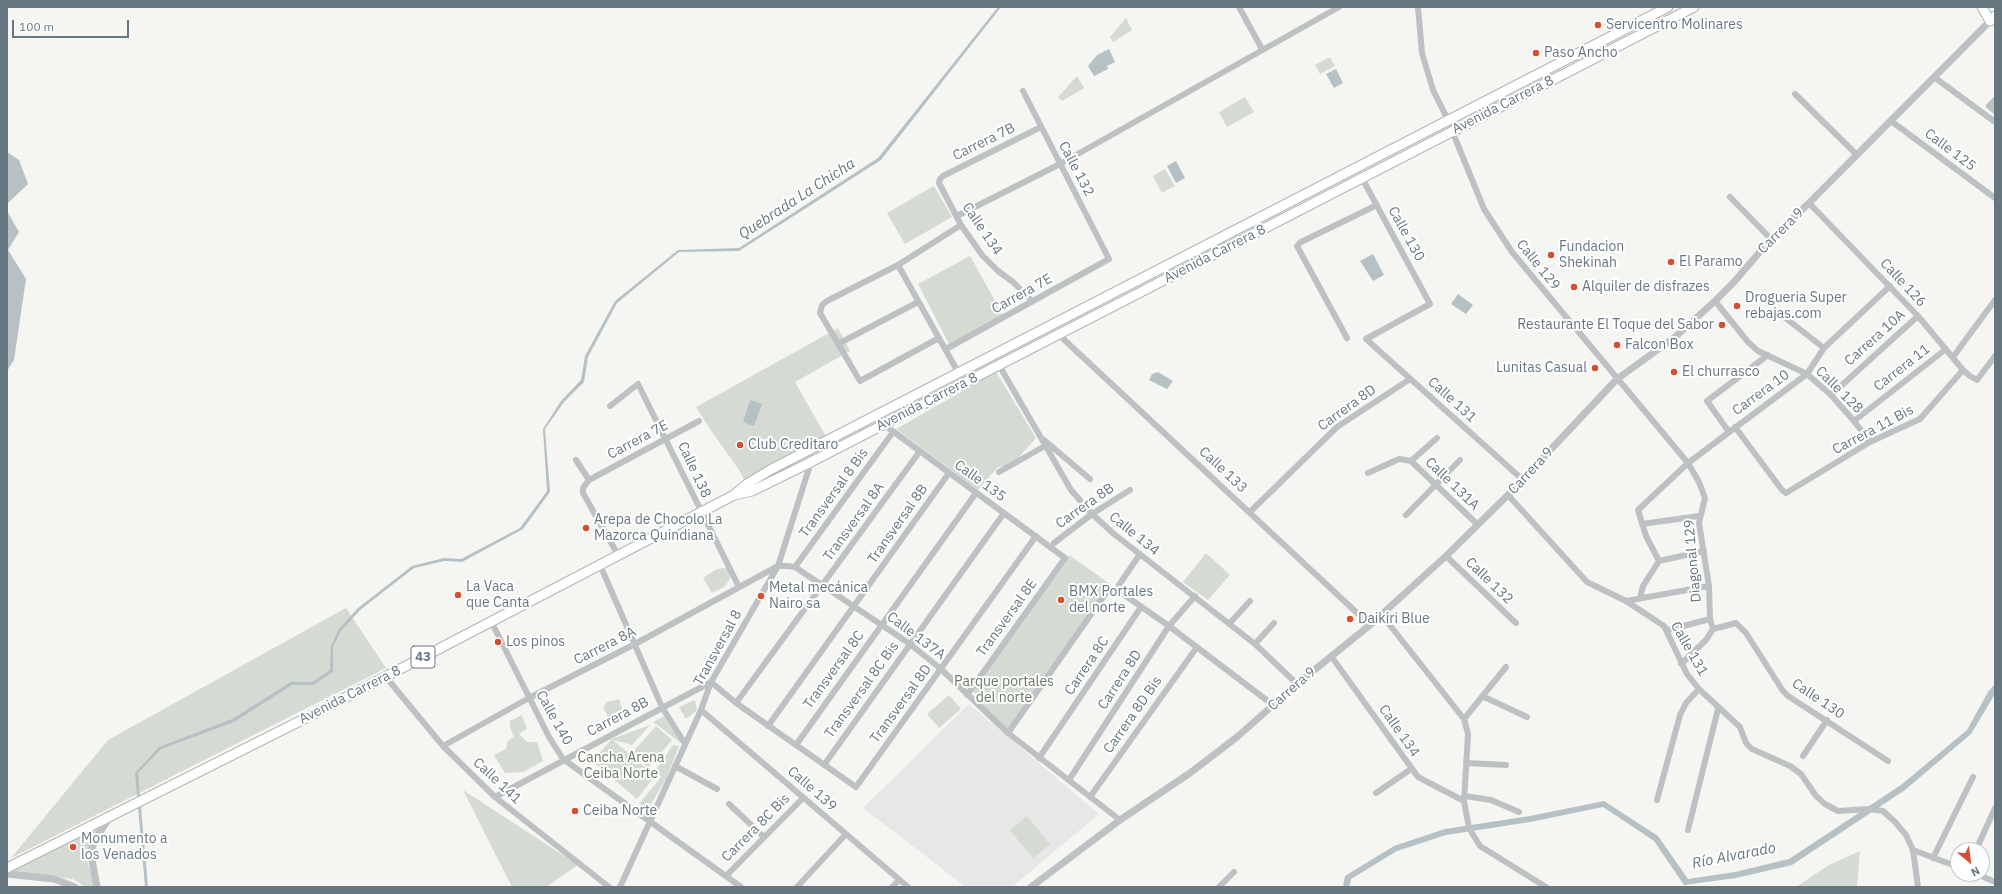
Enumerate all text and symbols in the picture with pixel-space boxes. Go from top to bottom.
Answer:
scale bar [14,12,131,38]
place label: Servicentro Molinares [1606,17,1743,33]
text: 100 m [19,19,54,34]
marker: Servicentro Molinares [1593,20,1603,30]
place label: Paso Ancho [1544,45,1618,61]
marker: Paso Ancho [1531,48,1541,58]
street label: Avenida Carrera 8 [1449,72,1557,138]
street label: Carrera 7B [950,120,1018,164]
street label: Calle 125 [1921,125,1979,175]
street label: Calle 132 [1055,139,1097,199]
water label: Quebrada La Chicha [735,155,859,243]
street label: Calle 134 [958,199,1006,259]
street label: Calle 130 [1384,204,1428,264]
street label: Carrera 9 [1754,204,1808,258]
street label: Avenida Carrera 8 [1161,221,1269,287]
street label: Calle 129 [1513,236,1563,294]
place label: Fundacion Shekinah [1559,239,1624,272]
marker: Fundacion Shekinah [1546,250,1556,260]
place label: El Paramo [1679,254,1743,270]
street label: Calle 126 [1876,255,1930,311]
marker: El Paramo [1666,257,1676,267]
street label: Carrera 7E [989,271,1055,317]
place label: Alquiler de disfrazes [1582,279,1710,295]
marker: Alquiler de disfrazes [1569,282,1579,292]
place label: Drogueria Super rebajas.com [1745,290,1847,322]
marker: Drogueria Super rebajas.com [1732,301,1742,311]
street label: Carrera 10A [1841,306,1909,370]
place label: Restaurante El Toque del Sabor [1517,317,1714,333]
marker: Restaurante El Toque del Sabor [1717,320,1727,330]
place label: Falcon Box [1625,337,1694,353]
marker: Falcon Box [1612,340,1622,350]
street label: Carrera 11 [1871,341,1933,395]
place label: Lunitas Casual [1496,360,1587,376]
marker: Lunitas Casual [1590,363,1600,373]
street label: Calle 128 [1812,363,1866,417]
place label: El churrasco [1682,364,1760,380]
marker: El churrasco [1669,367,1679,377]
street label: Carrera 10 [1729,367,1793,419]
street label: Avenida Carrera 8 [873,369,981,435]
street label: Calle 131 [1424,374,1480,426]
street label: Carrera 8D [1315,381,1379,435]
street label: Carrera 11 Bis [1830,402,1916,458]
street label: Carrera 7E [605,417,671,463]
place label: Club Creditaro [748,437,838,453]
street label: Calle 138 [674,439,714,501]
marker: Club Creditaro [735,440,745,450]
street label: Calle 133 [1195,443,1251,497]
street label: Carrera 9 [1505,444,1557,498]
street label: Transversal 8 Bis [796,445,872,541]
street label: Calle 131A [1421,454,1483,514]
street label: Calle 135 [951,457,1009,505]
street label: Transversal 8A [820,479,888,565]
street label: Carrera 8B [1053,480,1117,532]
street label: Transversal 8B [864,481,932,567]
street label: Calle 134 [1105,509,1163,559]
place label: Arepa de Chocolo La Mazorca Quindiana [594,512,722,544]
street label: Diagonal 129 [1681,519,1705,603]
marker: Arepa de Chocolo La Mazorca Quindiana [581,523,591,533]
street label: Calle 132 [1462,554,1516,608]
street label: Transversal 8E [973,576,1041,660]
place label: La Vaca que Canta [466,579,530,612]
place label: Metal mecánica Nairo sa [769,580,868,612]
place label: BMX Portales del norte [1069,584,1153,616]
marker: La Vaca que Canta [453,590,463,600]
marker: Metal mecánica Nairo sa [756,591,766,601]
marker: BMX Portales del norte [1056,595,1066,605]
street label: Transversal 8 [690,607,746,689]
street label: Calle 137A [883,609,949,663]
place label: Daikiri Blue [1358,611,1430,627]
marker: Daikiri Blue [1345,614,1355,624]
street label: Calle 131 [1667,619,1711,679]
street label: Carrera 8A [571,623,639,669]
street label: Transversal 8C [800,628,868,712]
place label: Los pinos [506,634,565,650]
street label: Carrera 8C [1061,634,1113,698]
marker: Los pinos [493,637,503,647]
street label: Transversal 8C Bis [821,638,903,742]
road number: 43 [411,646,435,668]
street label: Carrera 8D [1095,647,1145,713]
street label: Transversal 8D [867,661,935,747]
street label: Avenida Carrera 8 [296,662,404,728]
street label: Carrera 9 [1264,664,1320,714]
street label: Carrera 8D Bis [1100,673,1166,757]
park label: Parque portales del norte [954,674,1054,706]
street label: Calle 130 [1788,675,1848,723]
street label: Calle 140 [532,688,576,748]
street label: Carrera 8B [584,694,652,740]
street label: Calle 134 [1375,702,1423,760]
park label: Cancha Arena Ceiba Norte [577,750,665,782]
street label: Calle 141 [469,754,525,808]
street label: Calle 139 [784,763,840,815]
street label: Carrera 8C Bis [718,790,794,866]
place label: Ceiba Norte [583,803,657,819]
marker: Ceiba Norte [570,806,580,816]
place label: Monumento a los Venados [81,831,167,864]
water label: Río Alvarado [1690,839,1778,873]
marker: Monumento a los Venados [68,842,78,852]
north arrow [1950,842,1990,882]
text: N [1968,864,1982,880]

